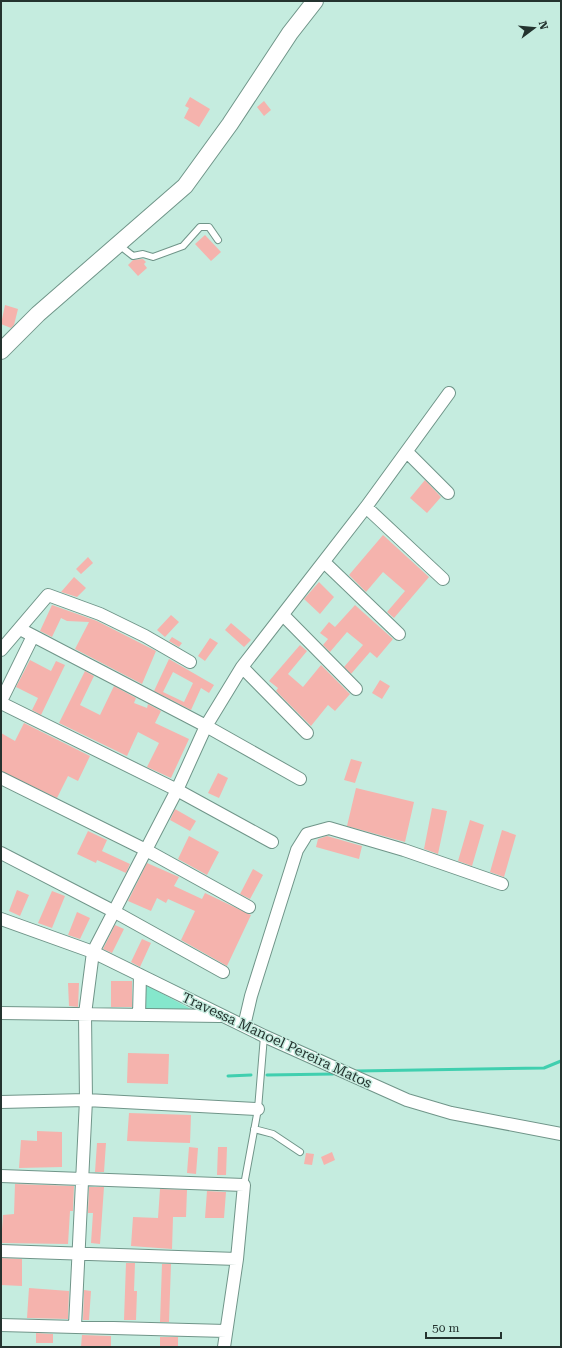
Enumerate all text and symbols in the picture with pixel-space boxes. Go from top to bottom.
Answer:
north arrow [514,8,554,48]
text: N [536,20,551,32]
street label: Travessa Manoel Pereira Matos [180,989,375,1091]
scale bar [426,1314,501,1340]
text: 50 m [432,1321,459,1335]

